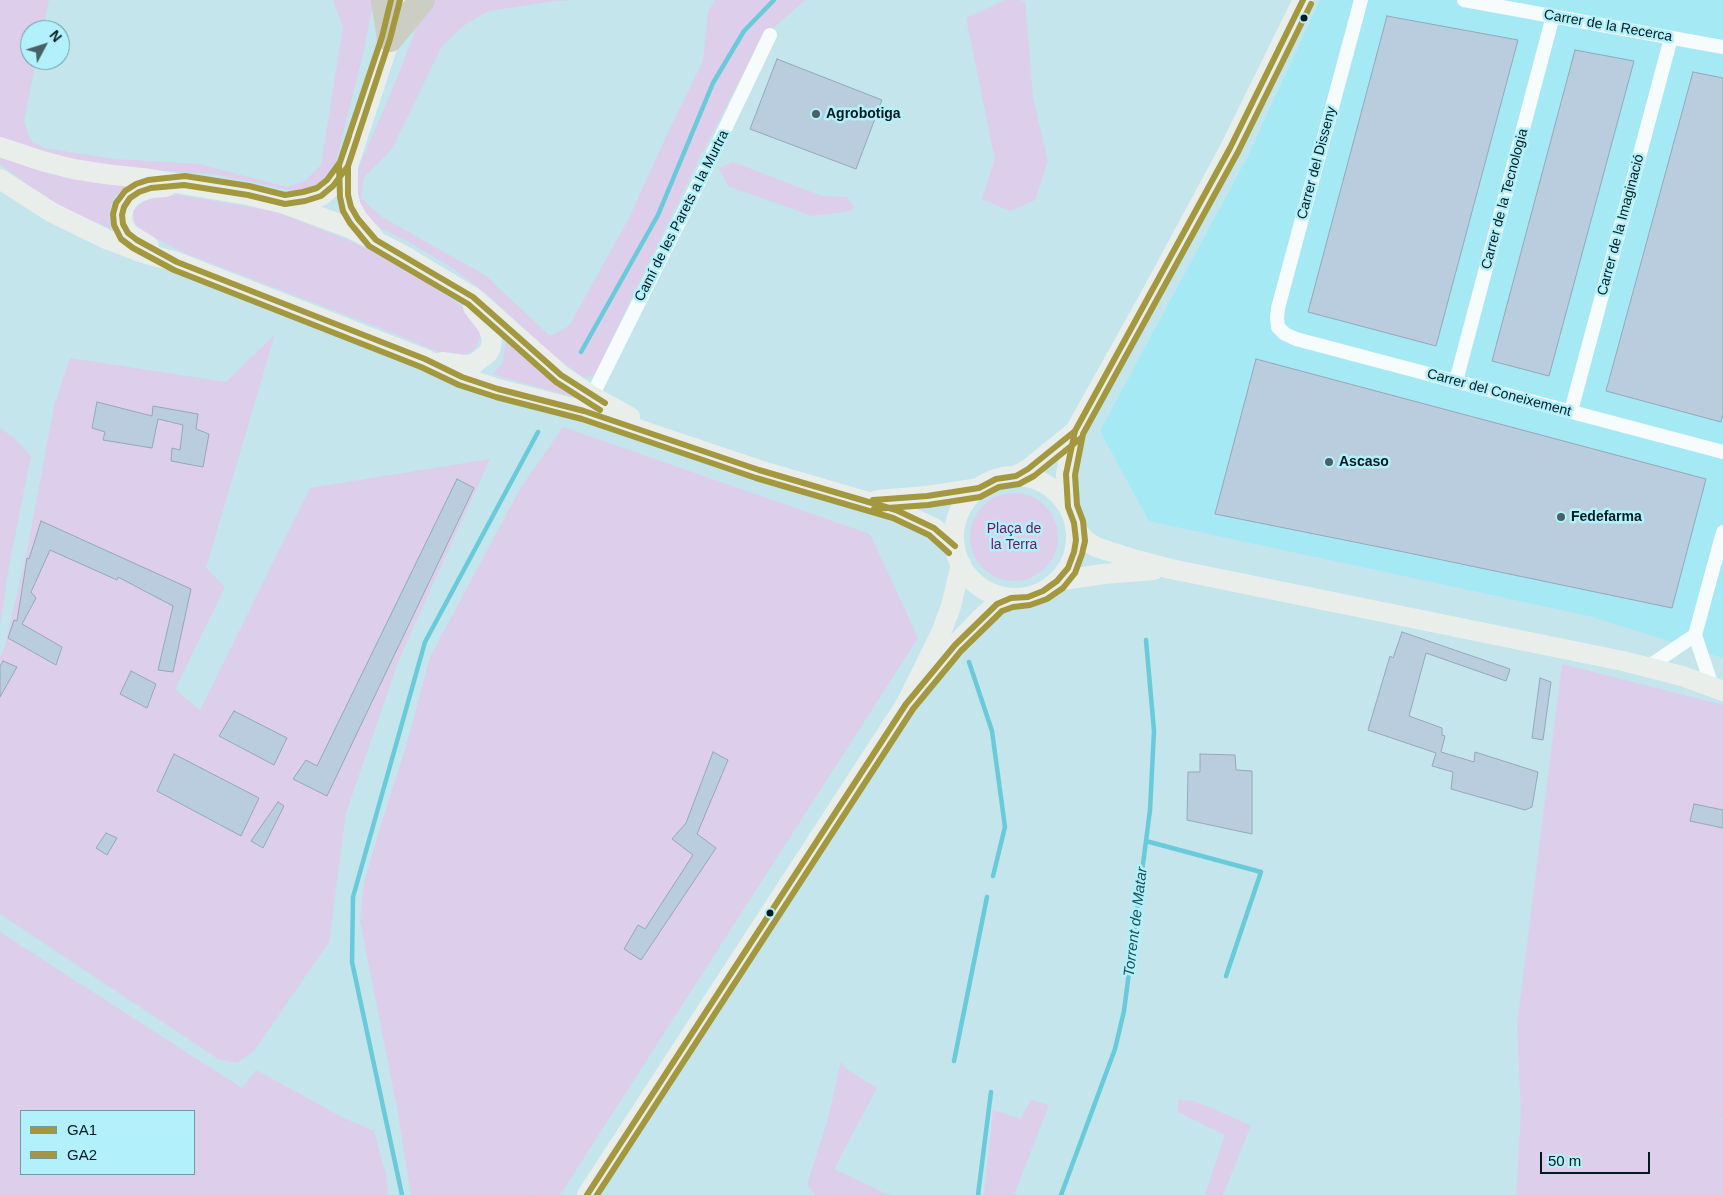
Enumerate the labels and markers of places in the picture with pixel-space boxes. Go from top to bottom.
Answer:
unlabelled marker [1299,13,1309,23]
place label: Agrobotiga [826,106,901,122]
marker: Agrobotiga [810,108,822,120]
place label: Ascaso [1339,454,1389,470]
marker: Ascaso [1323,456,1335,468]
place label: Fedefarma [1571,509,1642,525]
marker: Fedefarma [1555,511,1567,523]
unlabelled marker [765,908,775,918]

